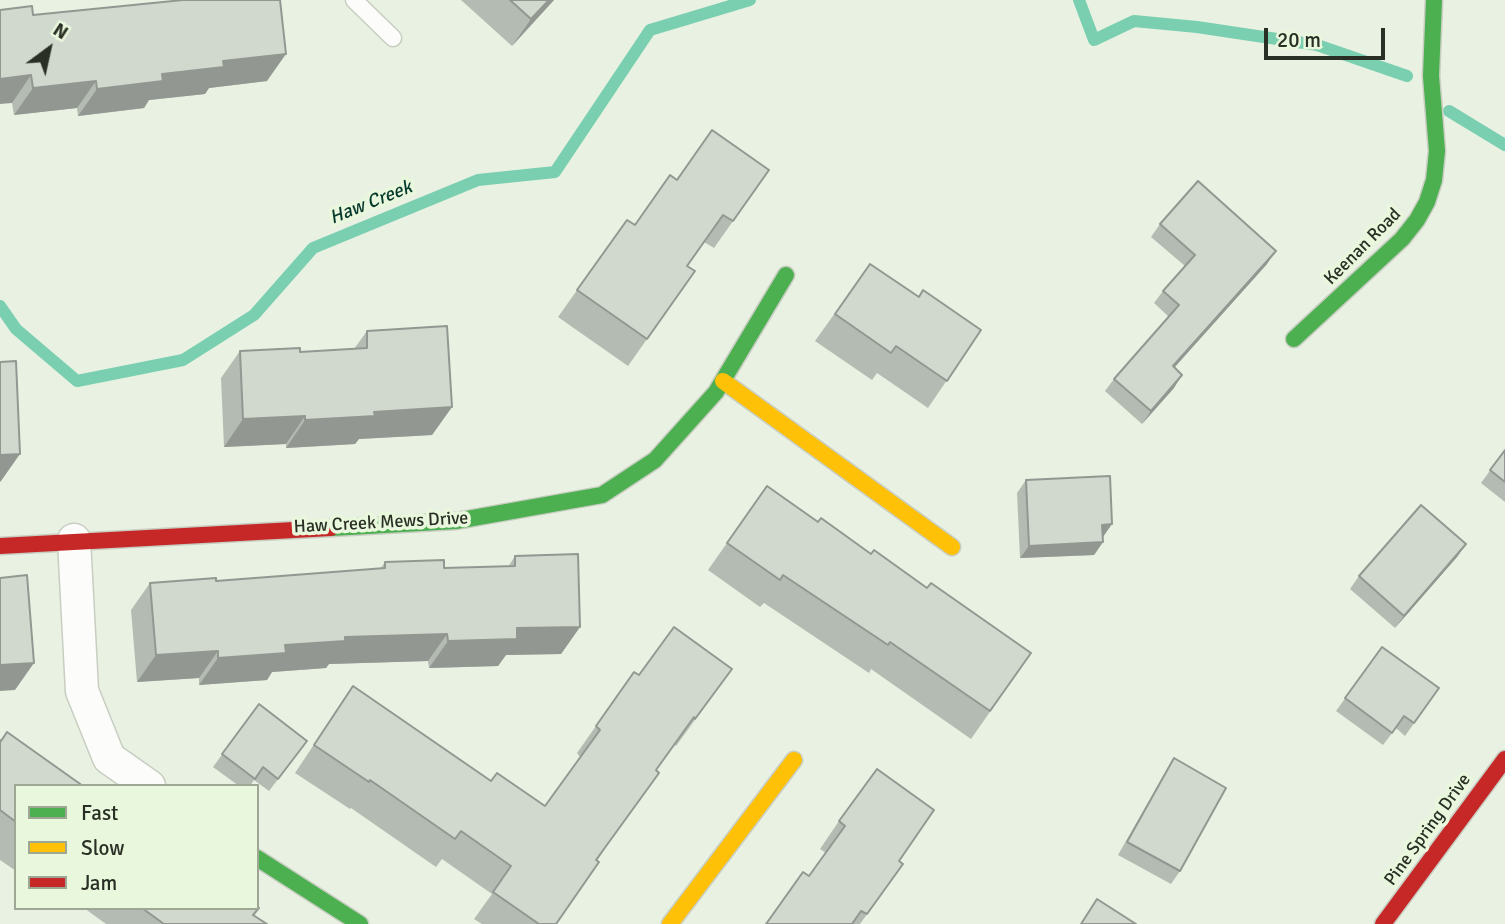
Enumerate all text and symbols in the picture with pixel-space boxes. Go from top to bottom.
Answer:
north arrow [14,14,84,84]
scale bar [1267,14,1388,58]
text: N [48,18,73,45]
text: 20 m [1277,27,1321,53]
water label: Haw Creek [326,176,416,230]
street label: Keenan Road [1320,204,1406,290]
street label: Haw Creek Mews Drive [293,508,469,538]
street label: Pine Spring Drive [1380,770,1476,890]
legend [14,784,259,910]
text: Fast [81,800,118,826]
text: Slow [81,835,125,861]
text: Jam [81,870,117,896]

